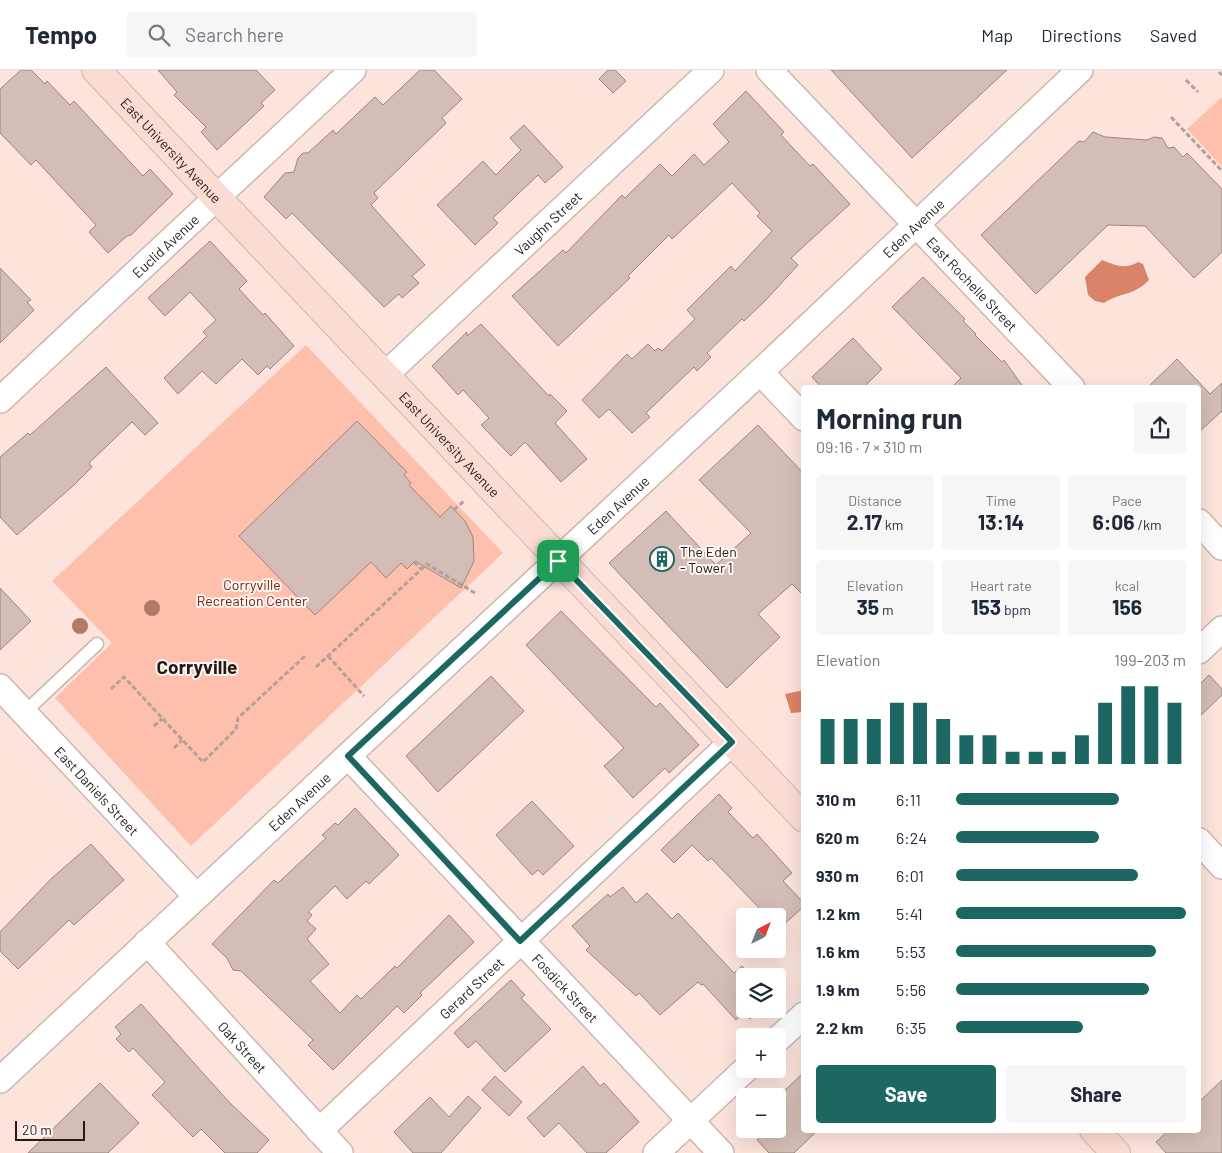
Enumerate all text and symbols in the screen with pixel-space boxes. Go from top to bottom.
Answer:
search box [127,12,477,57]
text: Tempo [25,20,97,49]
icon: search [145,21,173,49]
text: Search here [185,23,284,46]
text: Map [981,24,1013,46]
text: Directions [1041,24,1122,46]
text: Saved [1150,24,1197,46]
street label: East University Avenue [118,94,225,206]
street label: Vaughn Street [510,187,585,259]
street label: Eden Avenue [879,195,947,261]
street label: Euclid Avenue [128,210,202,281]
street label: East Rochelle Street [924,233,1021,334]
street label: East University Avenue [396,388,504,500]
text: Morning run [816,401,963,435]
button: share [1134,402,1186,454]
text: 09:16 · 7 × 310 m [816,437,922,456]
street label: Eden Avenue [583,472,652,538]
text: Distance [848,492,902,509]
text: Time [986,492,1016,509]
text: Pace [1112,492,1142,509]
text: 2.17 [847,509,882,534]
text: 13:14 [978,509,1024,534]
text: 6:06 [1092,509,1135,534]
text: km [882,516,903,533]
text: /km [1135,516,1162,533]
pin [537,540,579,582]
place label: The Eden - Tower 1 [680,543,737,576]
building icon: The Eden - Tower 1 [649,546,675,572]
icon: arrive [544,547,572,575]
park label: Corryville Recreation Center [197,576,307,609]
text: Elevation [847,577,903,594]
text: Heart rate [970,577,1032,594]
text: kcal [1115,577,1139,594]
text: 35 [856,594,879,619]
text: 153 [971,594,1001,619]
text: 156 [1112,594,1142,619]
text: m [879,601,894,618]
text: bpm [1001,601,1031,618]
text: Elevation [816,650,880,669]
text: 199–203 m [1114,650,1186,669]
district label: Corryville [157,655,237,678]
street label: East Daniels Street [51,743,143,839]
street label: Eden Avenue [265,768,334,834]
text: 310 m [816,790,856,809]
text: 6:11 [896,790,921,809]
text: 620 m [816,828,859,847]
text: 6:24 [896,828,927,847]
text: 930 m [816,866,859,885]
text: 6:01 [896,866,924,885]
text: 1.2 km [816,904,860,923]
text: 5:41 [896,904,923,923]
north arrow [736,908,786,958]
map controls [736,908,786,1138]
text: 1.6 km [816,942,860,961]
text: 5:53 [896,942,926,961]
street label: Fosdick Street [529,950,602,1026]
street label: Gerard Street [435,953,507,1022]
button: layers [736,968,786,1018]
text: 1.9 km [816,980,860,999]
text: 5:56 [896,980,926,999]
street label: Oak Street [215,1017,271,1076]
text: 2.2 km [816,1018,863,1037]
text: 6:35 [896,1018,926,1037]
button: + [736,1028,786,1078]
button: Save [816,1065,996,1123]
button: Share [1006,1065,1186,1123]
button: − [736,1088,786,1138]
scale bar [15,1118,85,1141]
text: 20 m [22,1121,52,1138]

